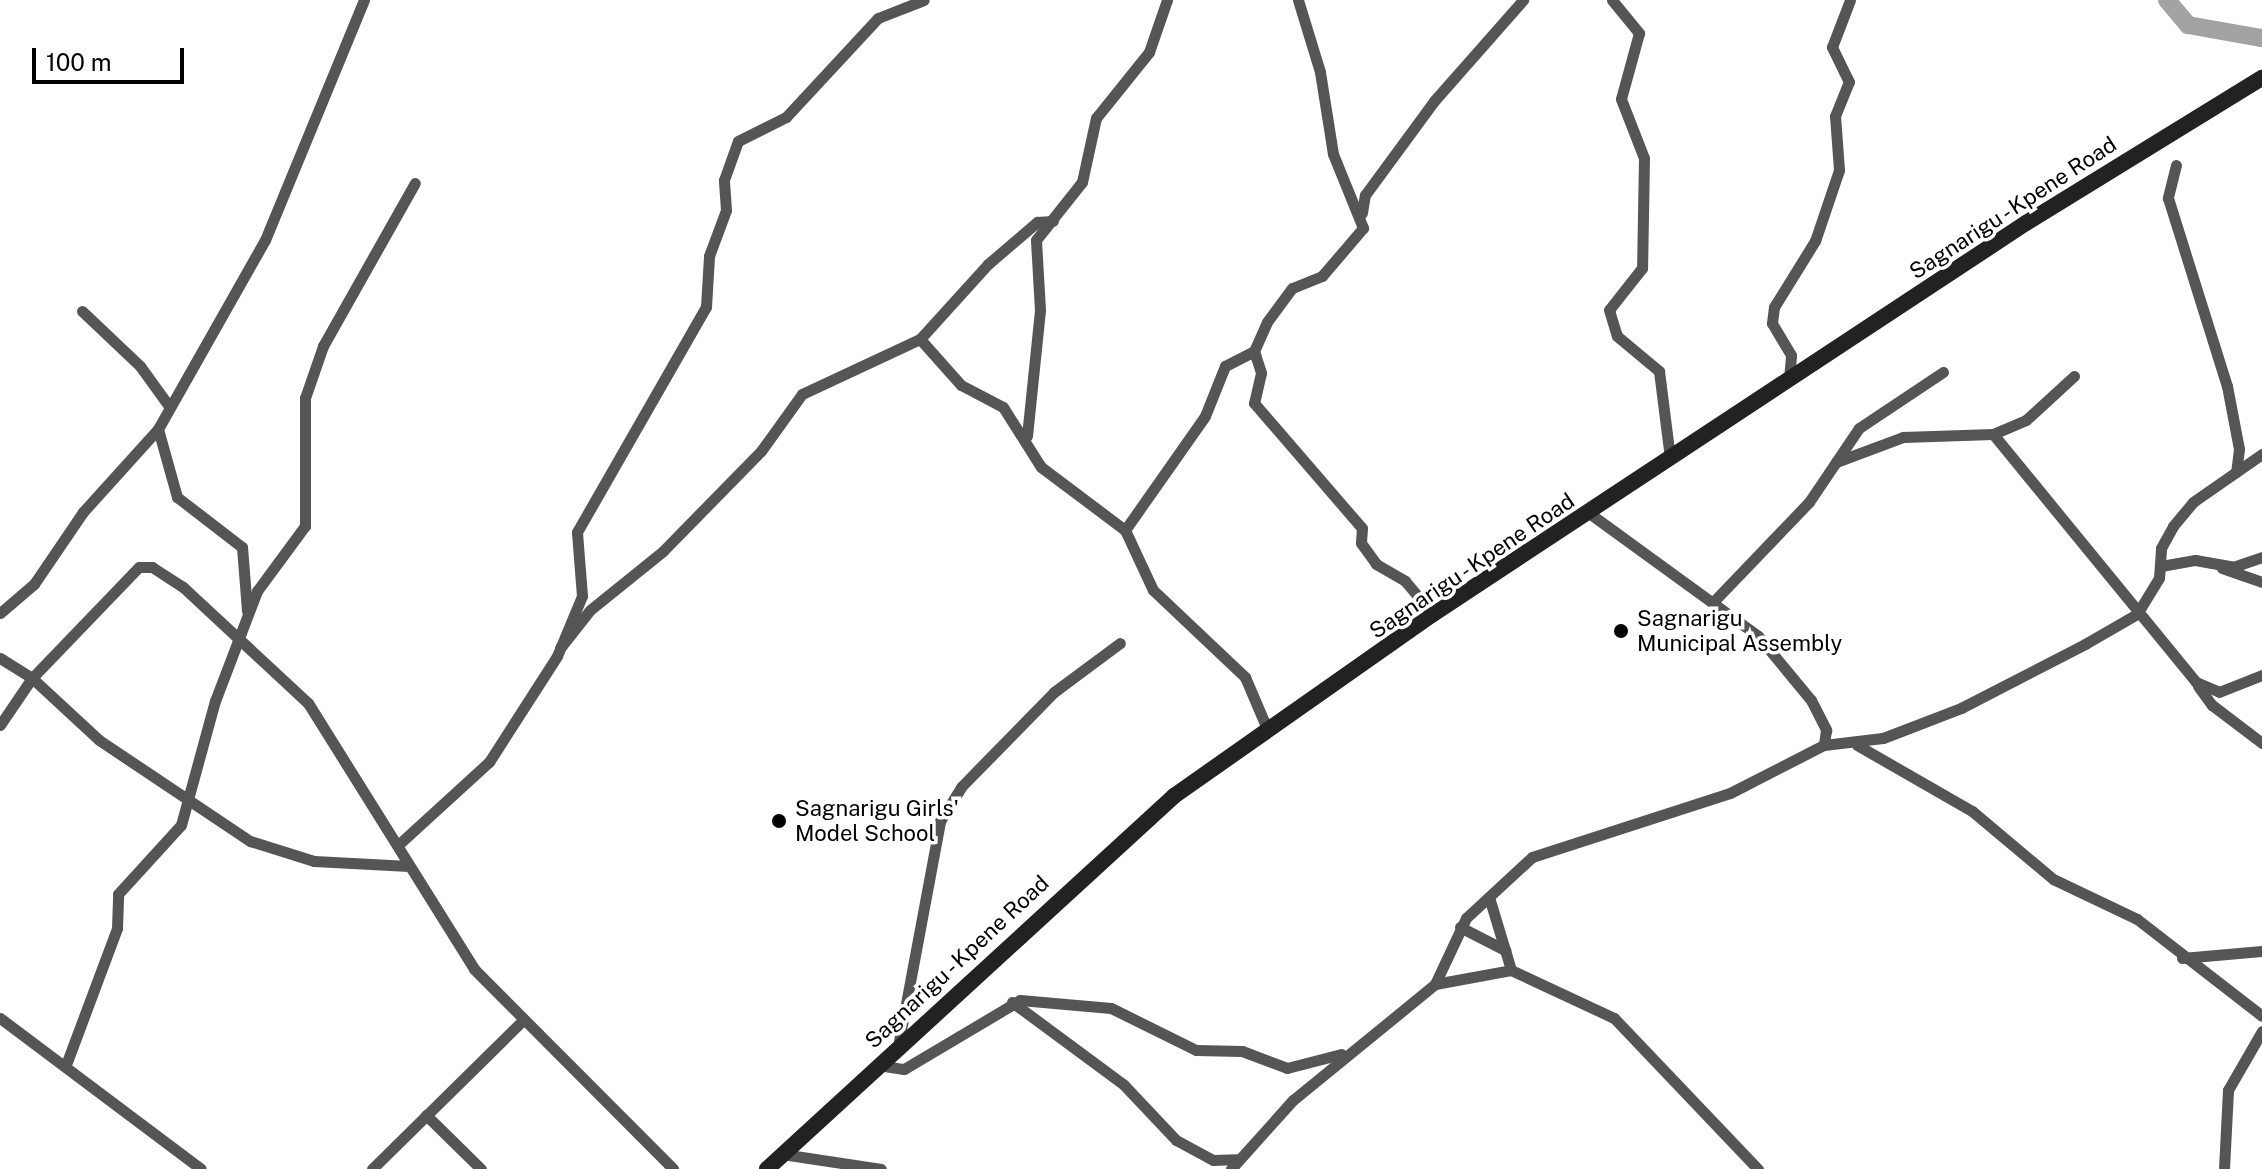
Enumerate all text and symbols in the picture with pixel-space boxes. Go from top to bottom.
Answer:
scale bar [36,32,188,82]
text: 100 m [46,48,112,76]
street label: Sagnarigu - Kpene Road [1902,129,2124,287]
street label: Sagnarigu - Kpene Road [1362,486,1582,646]
place label: Sagnarigu Municipal Assembly [1637,605,1842,656]
marker: Sagnarigu Municipal Assembly [1612,622,1630,640]
place label: Sagnarigu Girls' Model School [795,795,959,846]
marker: Sagnarigu Girls' Model School [770,812,788,830]
street label: Sagnarigu - Kpene Road [857,868,1057,1056]

